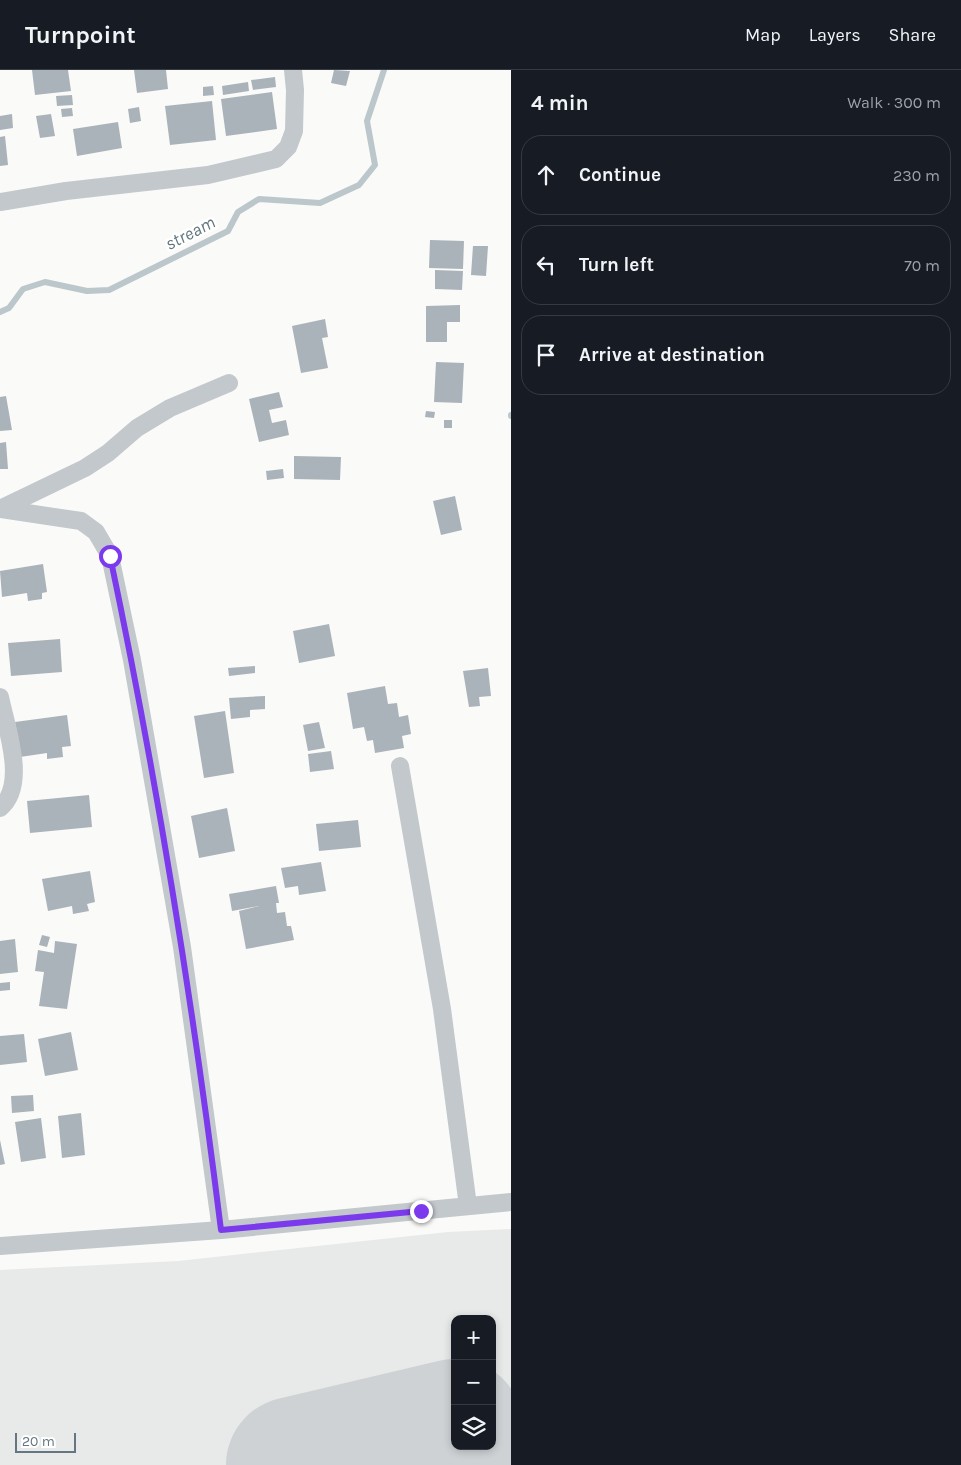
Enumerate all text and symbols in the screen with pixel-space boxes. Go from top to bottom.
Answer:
text: Turnpoint [25,21,136,49]
text: Map [745,24,781,46]
text: Layers [809,24,861,46]
text: Share [889,24,936,46]
text: 4 min [531,91,589,115]
text: Walk · 300 m [847,93,941,112]
icon: ahead [532,161,560,189]
text: Continue [579,164,661,186]
text: 230 m [893,166,940,185]
water label: stream [161,211,219,255]
icon: left [532,251,560,279]
text: Turn left [579,254,654,276]
text: 70 m [904,256,940,275]
icon: arrive [532,341,560,369]
text: Arrive at destination [579,344,765,366]
route start [99,545,122,568]
route end [410,1200,433,1223]
map controls [451,1315,496,1450]
button: + [451,1315,496,1360]
button: − [451,1360,496,1405]
button: layers [451,1405,496,1450]
scale bar [15,1430,76,1453]
text: 20 m [22,1433,55,1450]

